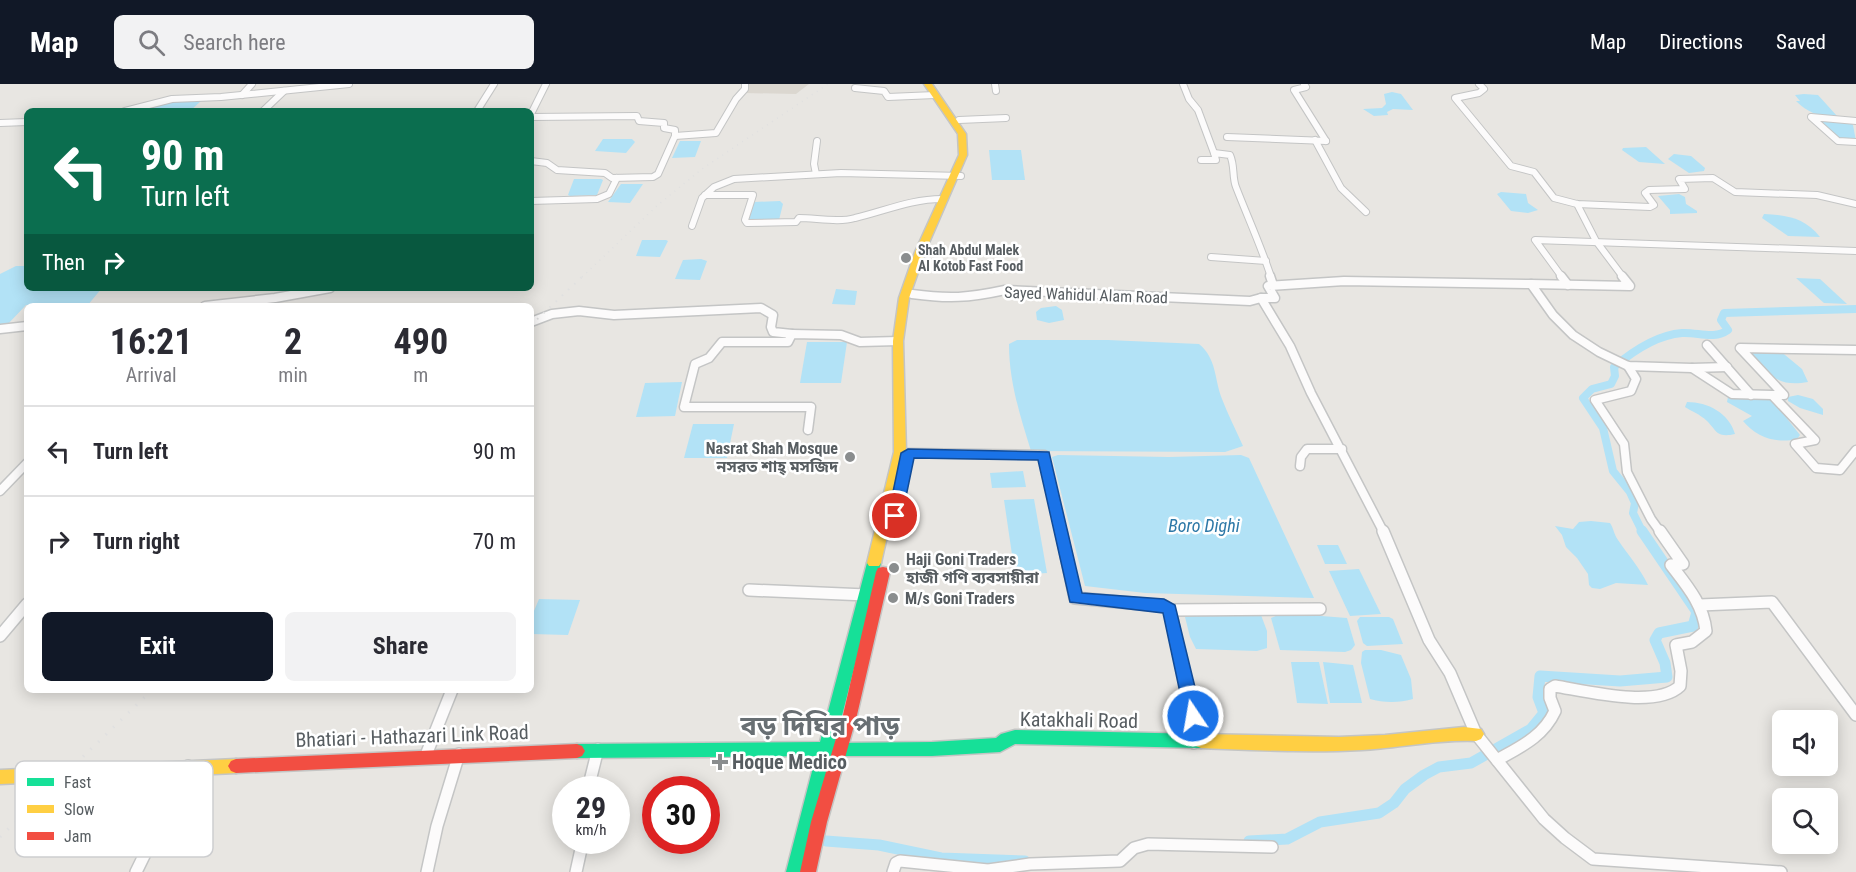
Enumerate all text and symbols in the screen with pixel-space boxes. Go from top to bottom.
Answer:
search box [114,15,534,69]
text: Map [30,26,78,59]
icon: search [135,26,168,59]
text: Search here [183,30,286,55]
text: Map [1590,30,1626,54]
text: Directions [1659,30,1743,54]
text: Saved [1776,30,1826,54]
text: 90 m [141,131,224,180]
icon: left [42,132,120,210]
text: Turn left [141,181,230,213]
place label: Shah Abdul Malek Al Kotob Fast Food [918,242,1023,274]
icon: right [97,246,130,279]
text: Then [42,250,85,275]
marker: Shah Abdul Malek Al Kotob Fast Food [899,251,913,265]
street label: Sayed Wahidul Alam Road [1004,283,1168,307]
text: 16:21 [110,321,192,363]
text: 2 [284,321,302,363]
text: 490 [394,321,448,363]
text: Arrival [126,363,177,387]
text: min [278,363,308,387]
text: m [413,363,428,387]
icon: left [42,435,75,468]
text: Turn left [93,439,168,464]
text: 90 m [473,439,516,464]
place label: Nasrat Shah Mosque নসরত শাহ্‌ মসজিদ [706,439,839,476]
marker: Nasrat Shah Mosque নসরত শাহ্‌ মসজিদ [843,450,857,464]
pin [869,490,920,541]
icon: arrive [878,499,911,532]
water label: Boro Dighi [1168,515,1241,536]
icon: right [42,525,75,558]
text: Turn right [93,529,180,554]
text: 70 m [473,529,516,554]
place label: Haji Goni Traders হাজী গণি ব্যবসায়ীরা [905,550,1039,587]
marker: Haji Goni Traders হাজী গণি ব্যবসায়ীরা [887,561,901,575]
place label: M/s Goni Traders [905,589,1015,608]
marker: M/s Goni Traders [886,591,900,605]
button: Exit [42,612,273,681]
button: Share [285,612,516,681]
position arrow [1161,684,1225,748]
street label: Katakhali Road [1020,707,1138,733]
district label: বড় দিঘির পাড় [739,710,900,742]
map controls [1772,710,1838,854]
button: sound [1772,710,1838,776]
street label: Bhatiari - Hathazari Link Road [295,720,529,752]
place label: Hoque Medico [732,750,847,774]
marker: Hoque Medico [713,755,727,769]
legend [15,761,213,857]
text: Fast [64,773,91,792]
speed limit sign: 30 [642,776,720,854]
button: search [1772,788,1838,854]
text: 29 [576,790,606,825]
text: Slow [64,800,94,819]
text: km/h [576,821,606,839]
text: Jam [64,827,91,846]

